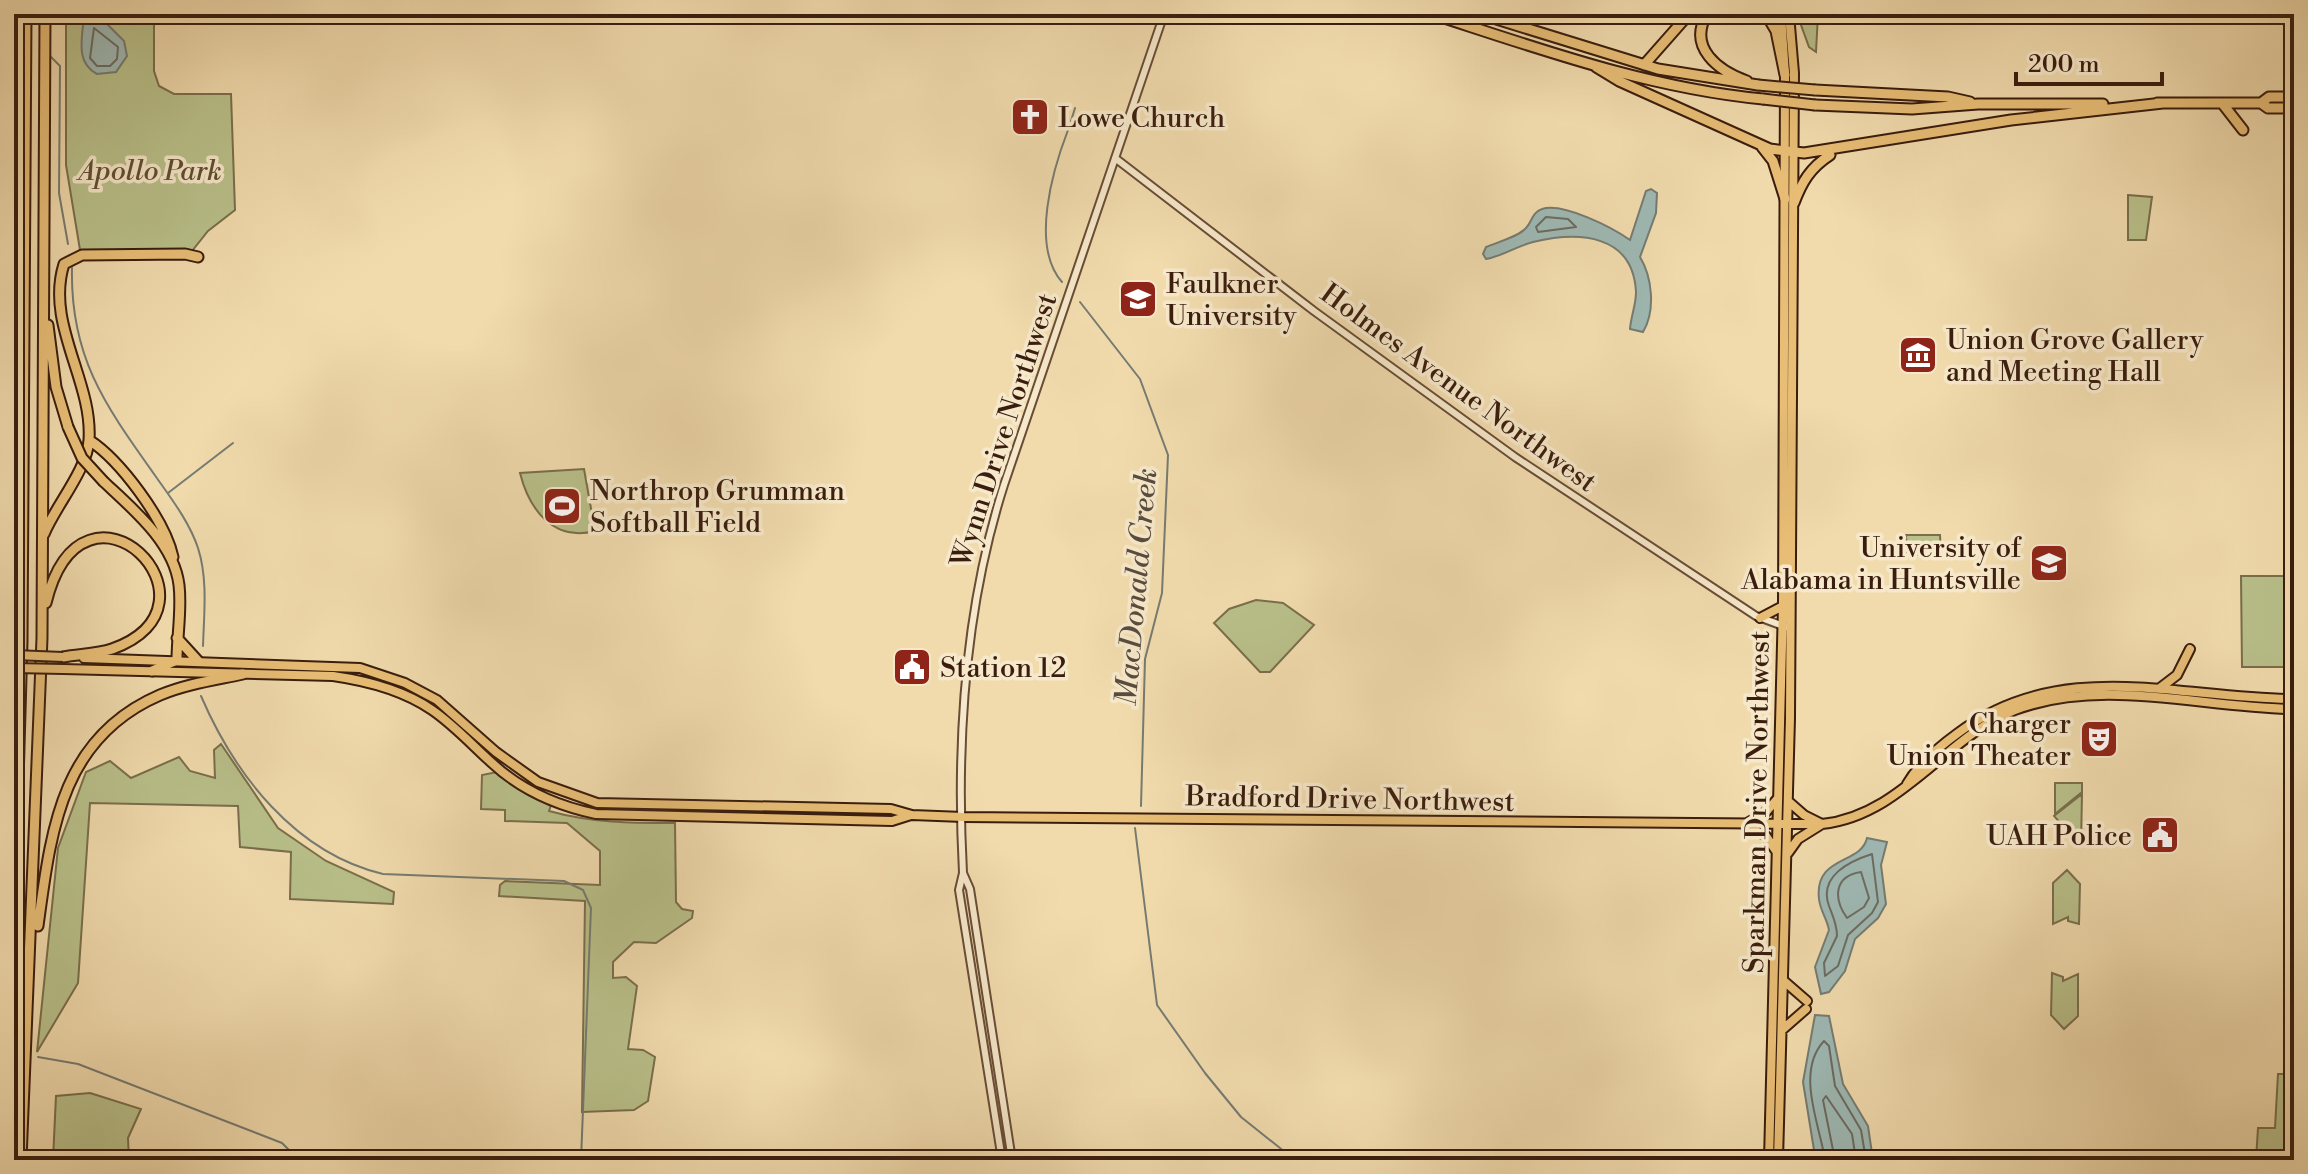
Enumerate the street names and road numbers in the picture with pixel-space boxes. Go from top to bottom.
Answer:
street label: Holmes Avenue Northwest [1313,276,1603,500]
street label: Wynn Drive Northwest [943,289,1065,573]
street label: Sparkman Drive Northwest [1737,630,1778,974]
street label: Bradford Drive Northwest [1184,779,1515,820]

